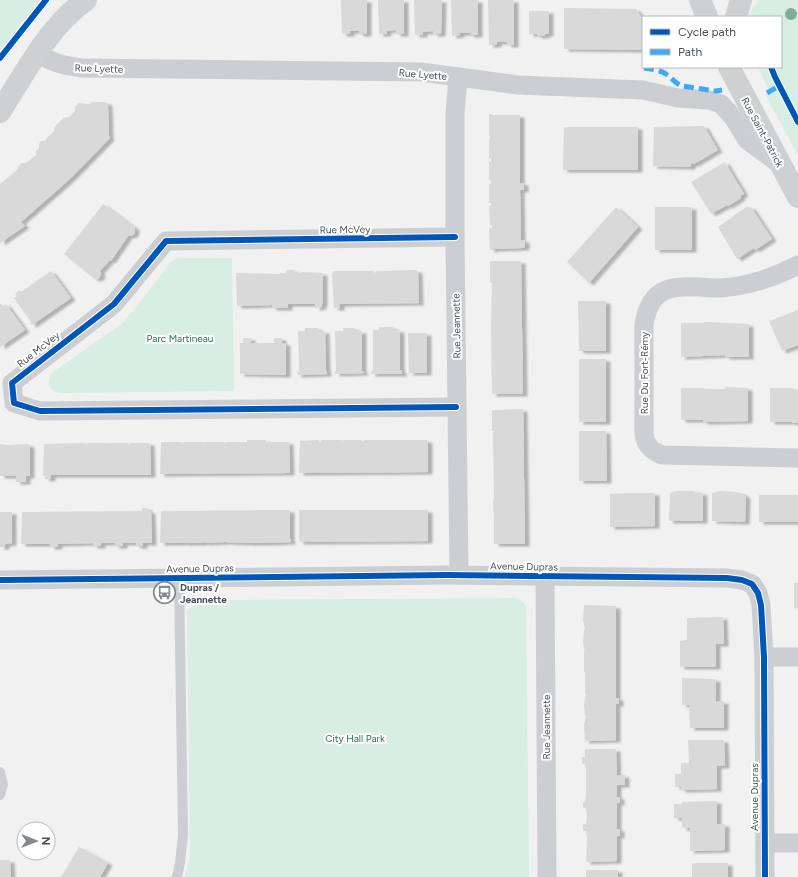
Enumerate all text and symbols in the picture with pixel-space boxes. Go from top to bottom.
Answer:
legend [642,16,782,68]
text: Cycle path [678,25,736,39]
text: Path [678,45,702,59]
street label: Rue Lyette [75,61,124,76]
street label: Rue Lyette [398,66,448,83]
street label: Rue Saint-Patrick [739,95,787,170]
street label: Rue McVey [320,223,371,236]
street label: Rue Jeannette [449,293,464,359]
street label: Rue McVey [14,328,63,370]
street label: Rue Du Fort-Rémy [638,331,651,414]
park label: Parc Martineau [147,332,213,345]
street label: Avenue Dupras [490,559,558,574]
street label: Avenue Dupras [166,561,234,576]
bus stop icon: Dupras / Jeannette [151,580,177,606]
place label: Dupras / Jeannette [180,581,227,606]
street label: Rue Jeannette [540,694,553,760]
park label: City Hall Park [325,732,385,745]
street label: Avenue Dupras [748,763,761,831]
north arrow [16,821,56,861]
text: N [39,837,52,845]

